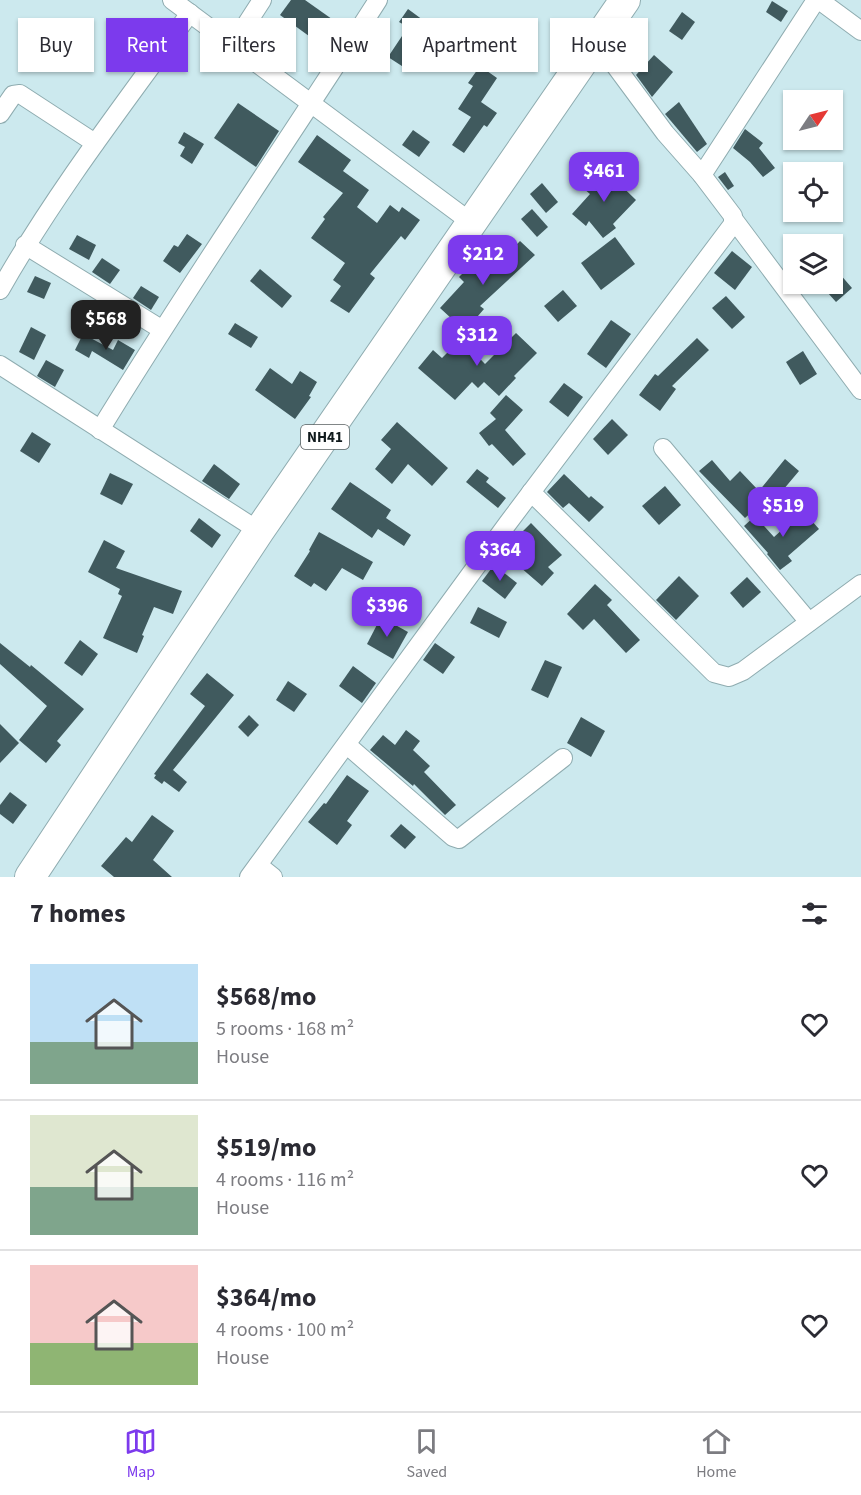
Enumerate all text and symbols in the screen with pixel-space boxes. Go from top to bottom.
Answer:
chip: Buy [18,18,94,72]
chip: Rent [106,18,188,72]
chip: Filters [200,18,296,72]
chip: New [308,18,390,72]
chip: Apartment [402,18,538,72]
chip: House [550,18,648,72]
north arrow [783,90,843,150]
map controls [783,90,843,294]
pin: $461 [568,152,640,203]
text: $461 [583,157,625,185]
button: locate [783,162,843,222]
button: layers [783,234,843,294]
pin: $212 [447,235,519,286]
text: $212 [462,240,504,268]
pin: $568 [70,300,142,351]
text: $568 [85,305,127,333]
pin: $312 [441,316,513,367]
text: $312 [456,321,498,349]
road number: NH41 [301,425,349,449]
pin: $519 [747,487,819,538]
text: $519 [762,492,804,520]
pin: $364 [464,531,536,582]
text: $364 [479,536,521,564]
pin: $396 [351,587,423,638]
text: $396 [366,592,408,620]
text: 7 homes [30,895,125,932]
icon: filters [798,897,831,930]
text: $568/mo [216,978,316,1015]
icon: home [78,988,150,1060]
icon: heart [798,1008,831,1041]
text: 5 rooms · 168 m² [216,1015,354,1043]
text: House [216,1043,269,1071]
text: $519/mo [216,1129,316,1166]
icon: home [78,1139,150,1211]
icon: heart [798,1159,831,1192]
text: 4 rooms · 116 m² [216,1166,354,1194]
text: House [216,1194,269,1222]
text: $364/mo [216,1279,316,1316]
icon: home [78,1289,150,1361]
icon: heart [798,1309,831,1342]
text: 4 rooms · 100 m² [216,1316,354,1344]
text: House [216,1344,269,1372]
tab: Map [124,1425,157,1483]
tab: Saved [406,1425,447,1483]
tab: Home [696,1425,737,1483]

